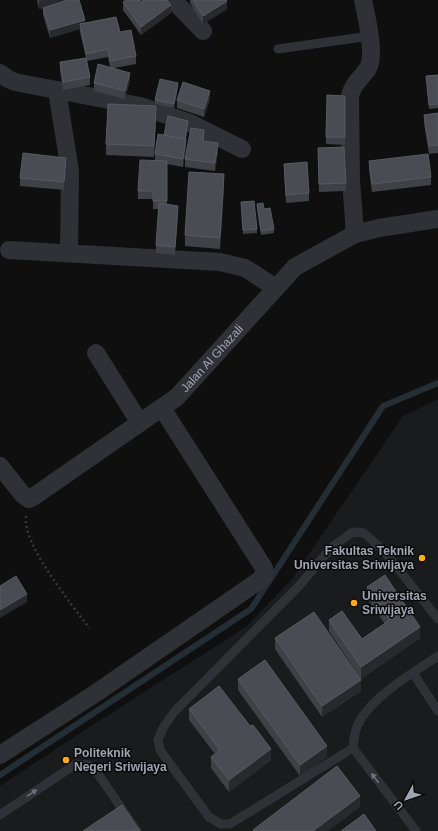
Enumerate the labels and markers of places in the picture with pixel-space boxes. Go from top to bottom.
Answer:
place label: Fakultas Teknik Universitas Sriwijaya [294,544,414,572]
marker: Fakultas Teknik Universitas Sriwijaya [417,553,427,563]
place label: Universitas Sriwijaya [362,589,427,617]
marker: Universitas Sriwijaya [349,598,359,608]
place label: Politeknik Negeri Sriwijaya [74,746,167,774]
marker: Politeknik Negeri Sriwijaya [61,755,71,765]

